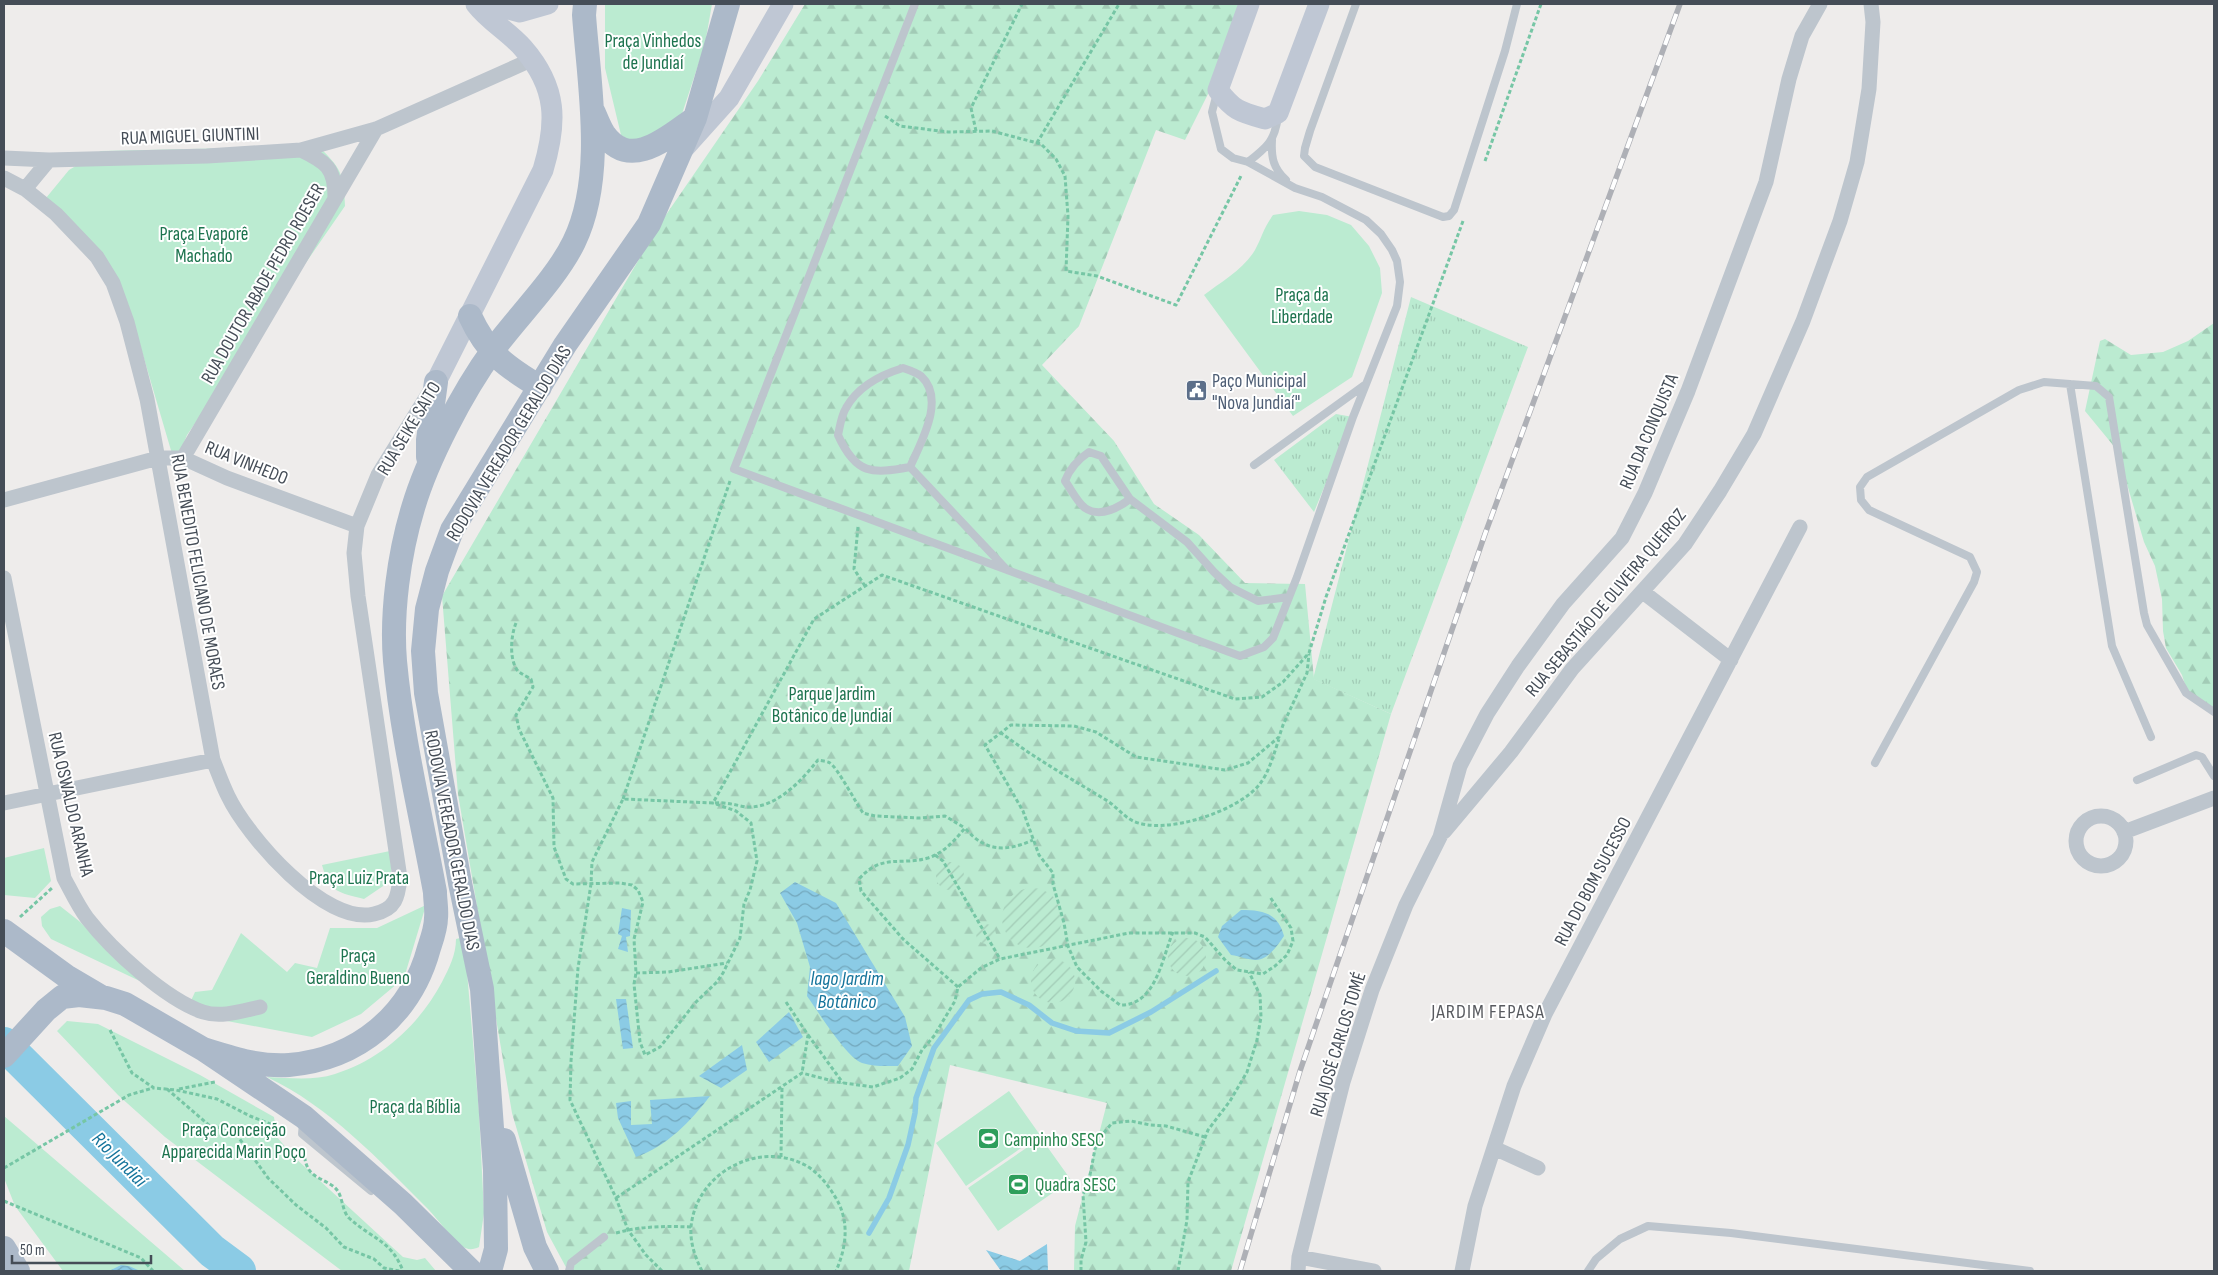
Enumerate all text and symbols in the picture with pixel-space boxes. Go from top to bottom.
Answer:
park label: Praça Vinhedos de Jundiaí [605,30,702,75]
street label: RUA MIGUEL GIUNTINI [120,123,260,150]
street label: RUA DOUTOR ABADE PEDRO ROESER [196,179,330,388]
park label: Praça Evaporê Machado [160,223,248,268]
park label: Praça da Liberdade [1271,284,1333,329]
street label: RODOVIA VEREADOR GERALDO DIAS [442,342,577,546]
place label: Paço Municipal "Nova Jundiaí" [1212,370,1306,415]
street label: RUA DA CONQUISTA [1615,370,1684,493]
street label: RUA SEIKE SAITO [372,378,446,480]
public building icon: Paço Municipal "Nova Jundiaí" [1184,379,1208,403]
street label: RUA VINHEDO [202,436,291,490]
street label: RUA BENEDITO FELICIANO DE MORAES [165,453,230,692]
street label: RUA SEBASTIÃO DE OLIVEIRA QUEIROZ [1521,504,1692,702]
park label: Parque Jardim Botânico de Jundiaí [772,683,893,728]
street label: RODOVIA VEREADOR GERALDO DIAS [419,728,484,952]
street label: RUA OSWALDO ARANHA [43,730,99,880]
street label: RUA DO BOM SUCESSO [1550,813,1637,950]
park label: Praça Luiz Prata [309,867,409,890]
park label: Praça Geraldino Bueno [306,945,410,990]
water label: lago Jardim Botânico [811,967,884,1014]
street label: RUA JOSÉ CARLOS TOMÉ [1305,969,1371,1120]
district label: JARDIM FEPASA [1430,1000,1545,1024]
park label: Praça da Bíblia [369,1096,461,1119]
park label: Praça Conceição Apparecida Marin Poço [161,1119,306,1164]
water label: Rio Jundiaí [87,1127,154,1194]
sports icon: Campinho SESC [976,1127,1000,1151]
place label: Campinho SESC [1004,1129,1104,1152]
sports icon: Quadra SESC [1007,1172,1031,1196]
place label: Quadra SESC [1035,1174,1116,1197]
scale bar [12,1232,151,1264]
text: 50 m [20,1241,45,1260]

